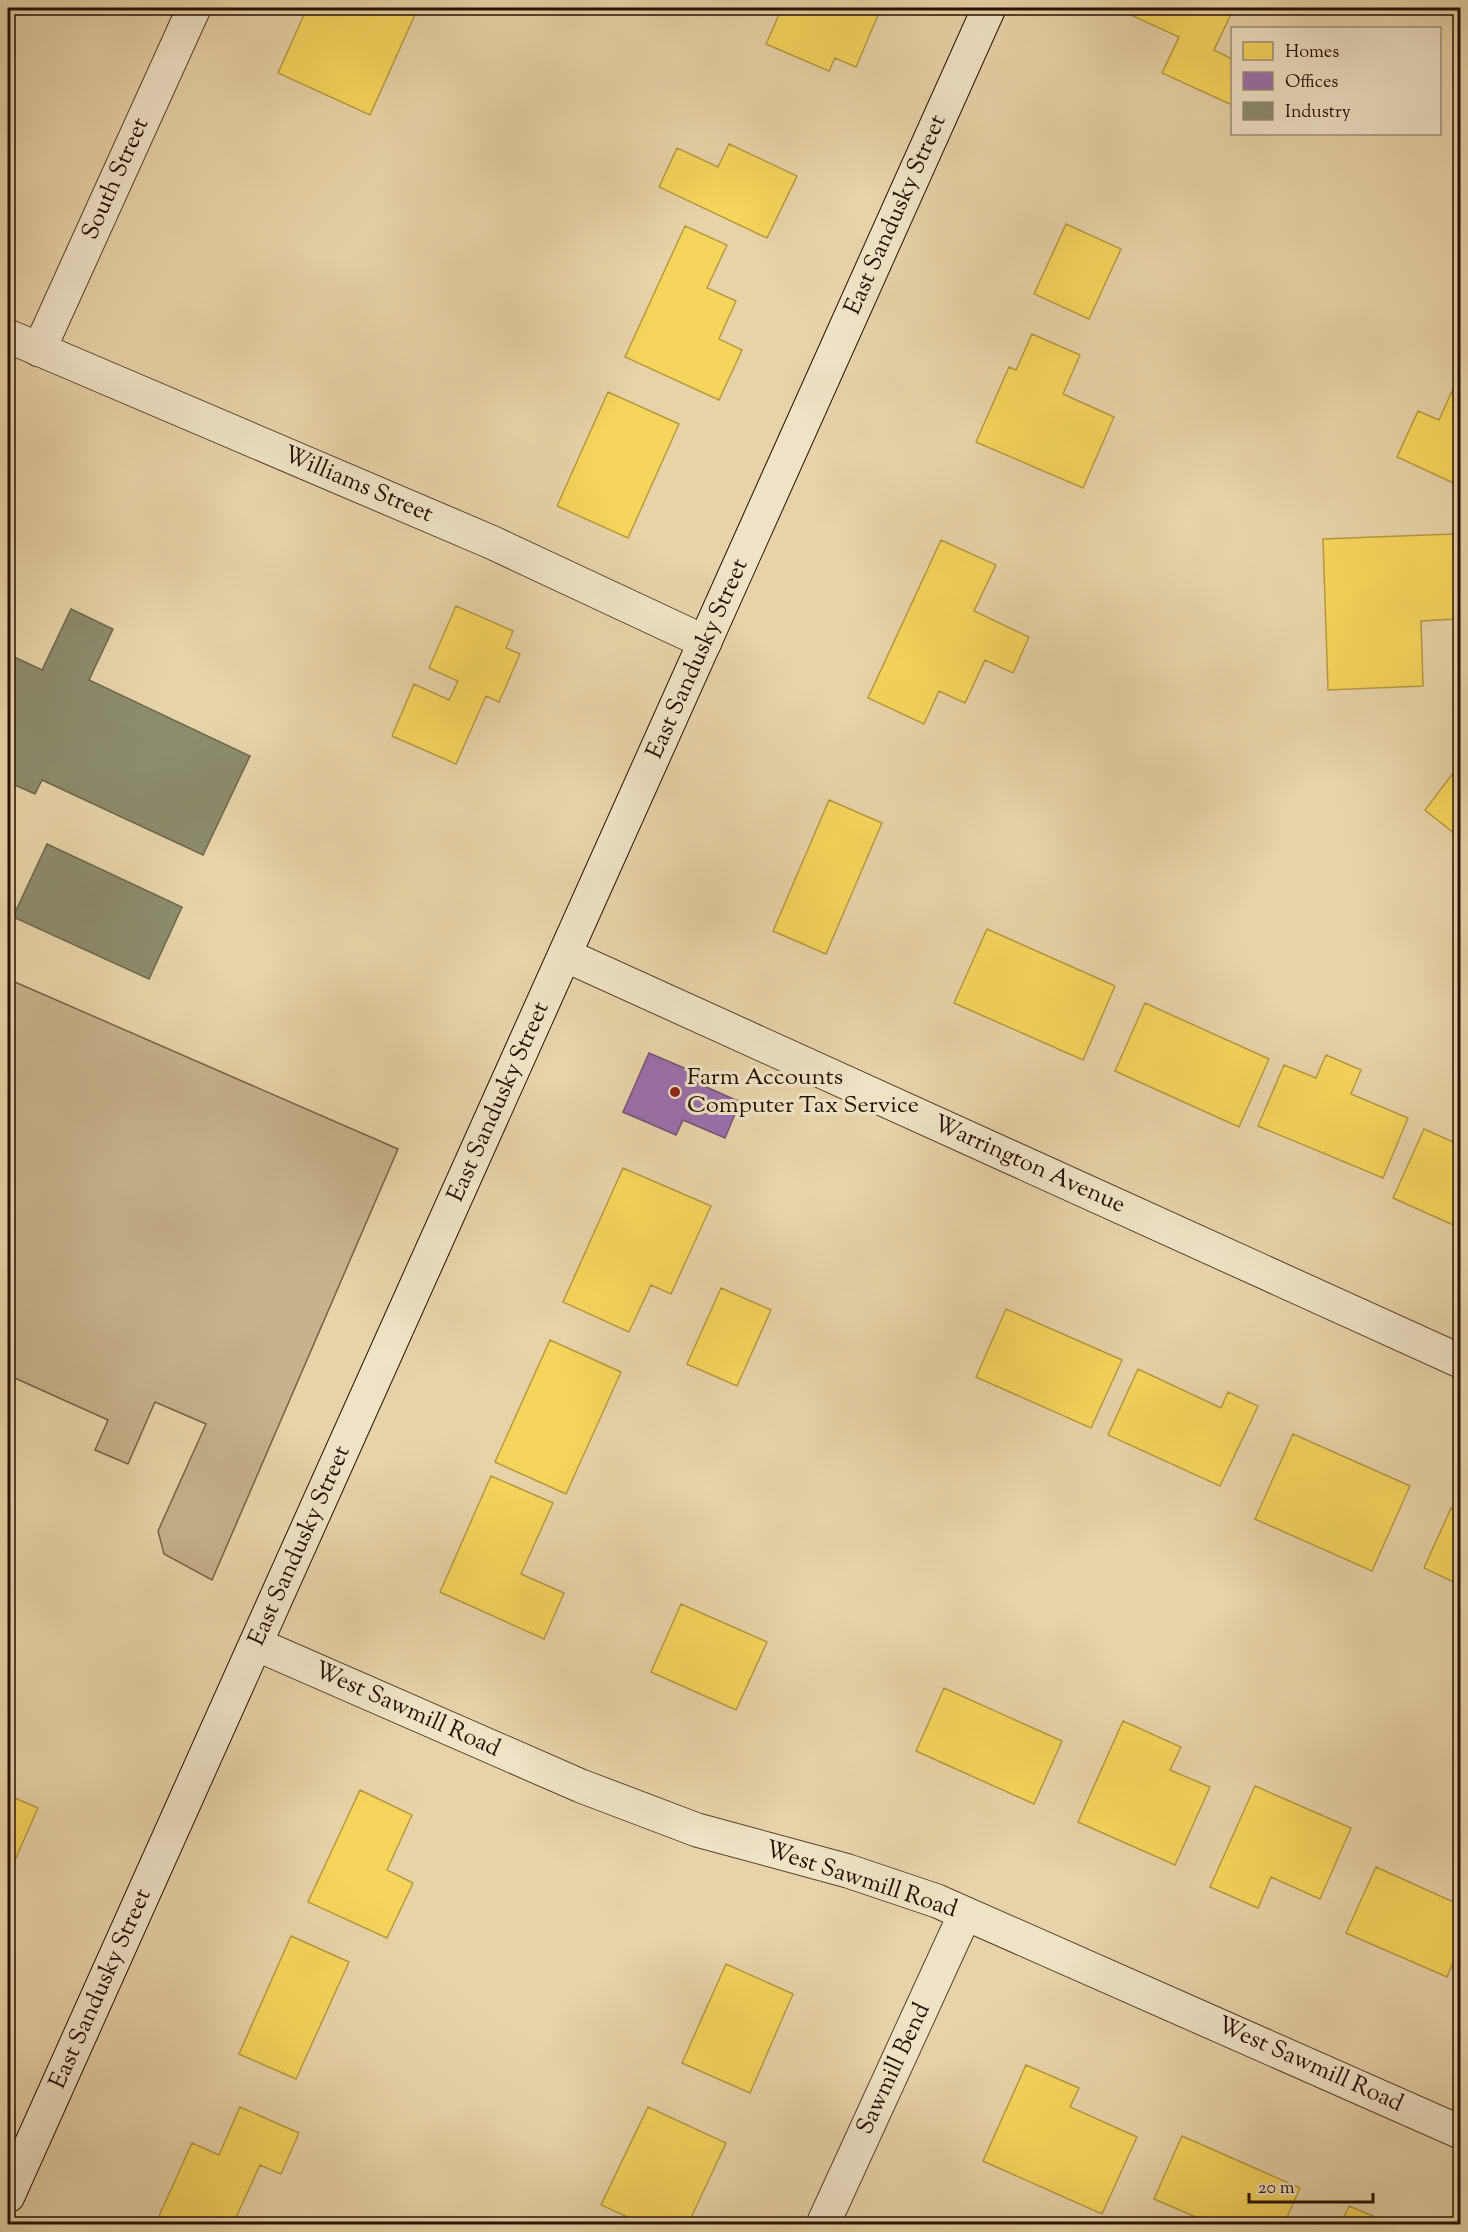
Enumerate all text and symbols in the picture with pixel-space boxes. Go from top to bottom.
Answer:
legend [1231,27,1441,135]
text: Homes [1285,40,1339,66]
text: Offices [1285,70,1338,96]
text: Industry [1285,100,1351,126]
street label: East Sandusky Street [837,109,955,321]
street label: South Street [74,112,158,246]
street label: Williams Street [278,438,438,532]
street label: East Sandusky Street [639,553,757,765]
street label: East Sandusky Street [440,996,558,1208]
place label: Farm Accounts Computer Tax Service [687,1061,919,1123]
marker: Farm Accounts Computer Tax Service [668,1085,682,1099]
street label: Warrington Avenue [927,1107,1131,1223]
street label: East Sandusky Street [241,1440,359,1652]
street label: West Sawmill Road [309,1654,506,1766]
street label: West Sawmill Road [760,1833,962,1927]
street label: East Sandusky Street [42,1883,160,2095]
street label: Sawmill Bend [849,1997,940,2141]
street label: West Sawmill Road [1212,2009,1409,2121]
scale bar [1249,2166,1374,2204]
text: 20 m [1258,2176,1295,2202]

